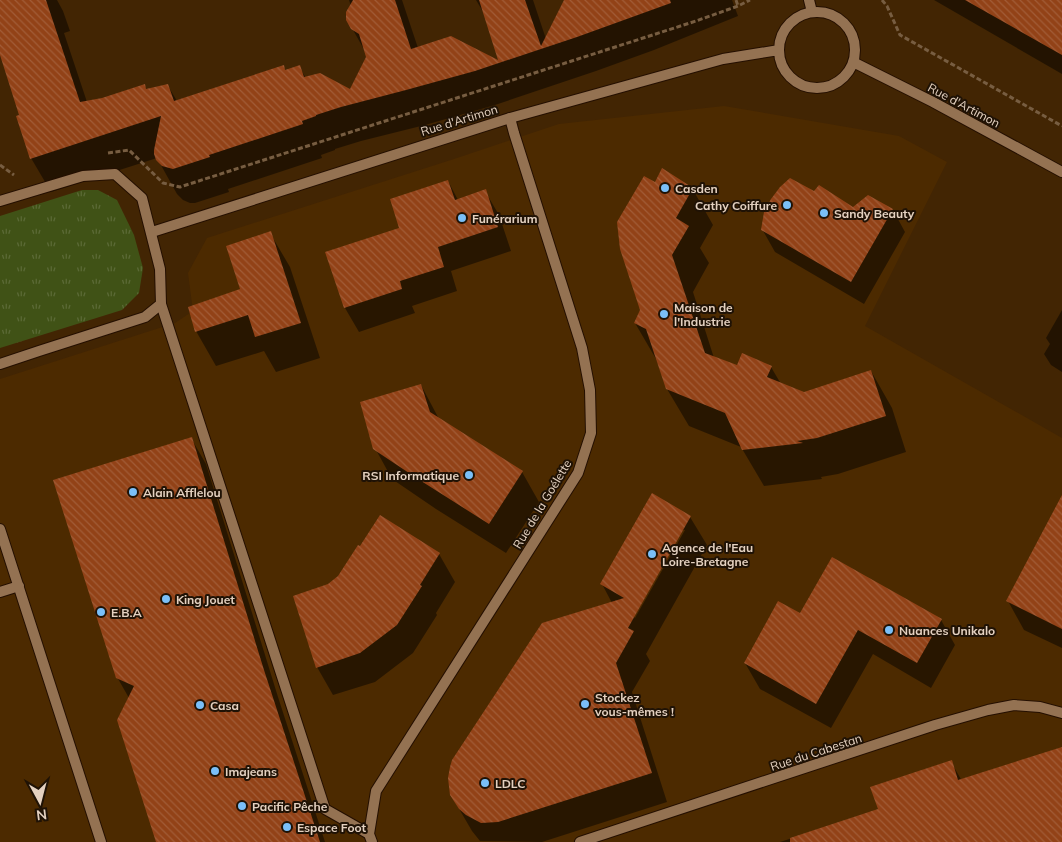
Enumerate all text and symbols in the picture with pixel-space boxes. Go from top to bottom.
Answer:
street label: Rue d'Artimon [925,80,1003,130]
street label: Rue d'Artimon [419,101,499,139]
place label: Casden [675,181,718,196]
marker: Casden [659,182,671,194]
place label: Cathy Coiffure [695,198,777,213]
marker: Cathy Coiffure [781,199,793,211]
place label: Sandy Beauty [834,206,915,221]
marker: Sandy Beauty [818,207,830,219]
place label: Funérarium [472,211,538,226]
marker: Funérarium [456,212,468,224]
place label: Maison de l'Industrie [674,300,733,329]
marker: Maison de l'Industrie [658,308,670,320]
street label: Rue de la Goélette [510,457,574,551]
place label: RSI Informatique [362,468,459,483]
marker: RSI Informatique [463,469,475,481]
place label: Alain Afflelou [143,485,221,500]
marker: Alain Afflelou [127,486,139,498]
place label: Agence de l'Eau Loire-Bretagne [662,540,753,569]
marker: Agence de l'Eau Loire-Bretagne [646,548,658,560]
place label: King Jouet [176,592,235,607]
marker: King Jouet [160,593,172,605]
place label: E.B.A [111,605,142,620]
marker: E.B.A [95,606,107,618]
place label: Nuances Unikalo [899,623,995,638]
marker: Nuances Unikalo [883,624,895,636]
place label: Stockez vous-mêmes ! [594,690,674,719]
place label: Casa [210,698,239,713]
marker: Stockez vous-mêmes ! [579,698,591,710]
marker: Casa [194,699,206,711]
street label: Rue du Cabestan [768,730,864,774]
place label: Imajeans [225,764,277,779]
marker: Imajeans [209,765,221,777]
place label: LDLC [495,776,525,791]
north arrow [15,777,65,827]
marker: LDLC [479,777,491,789]
place label: Pacific Pêche [252,799,328,814]
marker: Pacific Pêche [236,800,248,812]
text: N [35,805,48,824]
place label: Espace Foot [297,820,367,835]
marker: Espace Foot [281,821,293,833]

